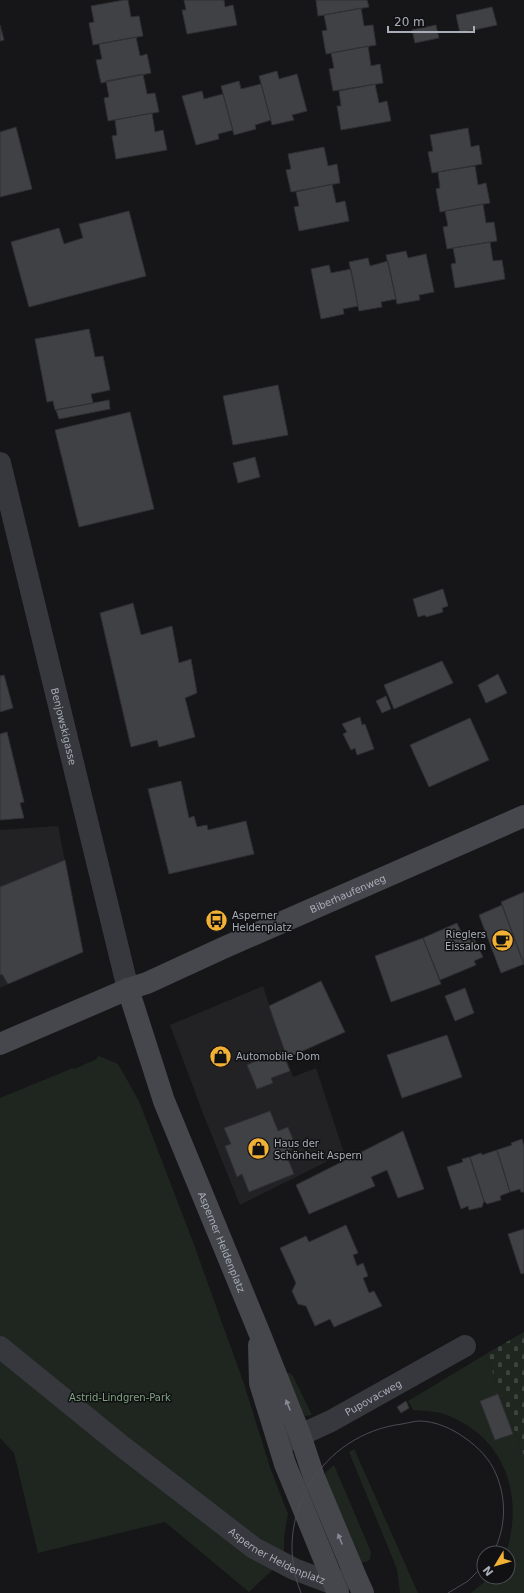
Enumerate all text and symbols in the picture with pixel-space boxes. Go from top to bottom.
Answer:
scale bar [388,8,474,34]
text: 20 m [394,15,425,29]
street label: Benjowskigasse [49,687,78,766]
street label: Biberhaufenweg [308,872,387,915]
bus stop icon: Asperner Heldenplatz [203,908,229,934]
place label: Asperner Heldenplatz [232,910,292,933]
cafe icon: Rieglers Eissalon [489,927,515,953]
place label: Rieglers Eissalon [445,929,486,952]
shop icon: Automobile Dom [207,1043,233,1069]
place label: Automobile Dom [236,1051,320,1062]
shop icon: Haus der Schönheit Aspern [246,1136,272,1162]
place label: Haus der Schönheit Aspern [274,1138,362,1161]
street label: Asperner Heldenplatz [196,1190,247,1294]
street label: Pupovacweg [343,1378,403,1418]
park label: Astrid-Lindgren-Park [69,1392,171,1403]
one-way arrow [285,1398,291,1410]
street label: Asperner Heldenplatz [227,1526,327,1586]
one-way arrow [337,1534,343,1545]
north arrow [476,1545,516,1585]
text: N [481,1563,496,1578]

